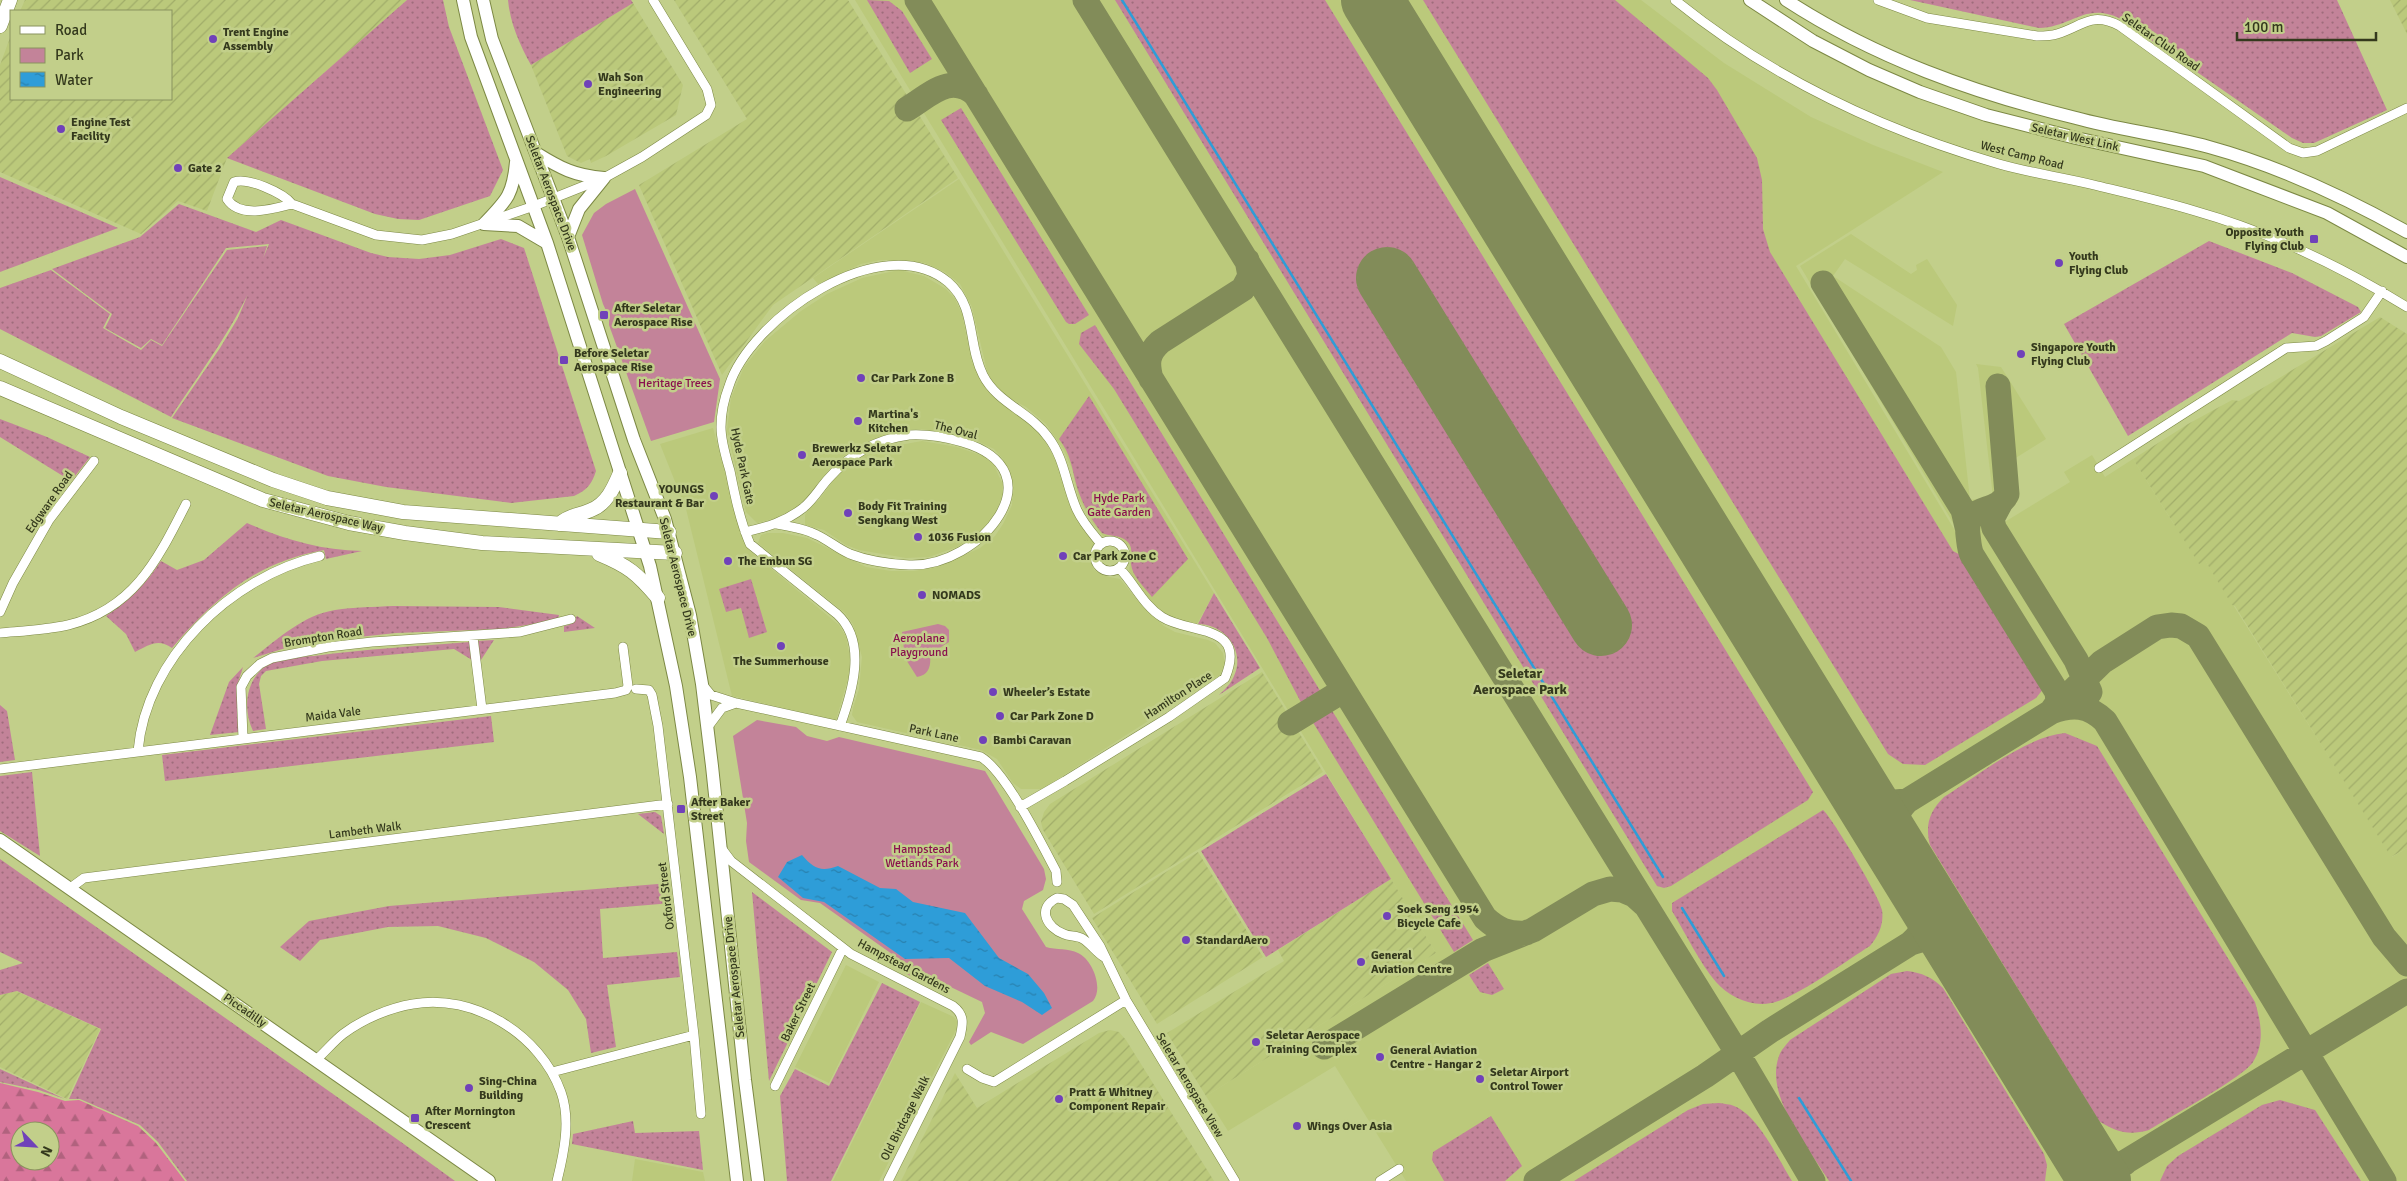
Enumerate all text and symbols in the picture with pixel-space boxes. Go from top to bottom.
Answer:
legend [10,10,172,100]
street label: Seletar Club Road [2119,10,2202,75]
scale bar [2237,10,2376,42]
text: 100 m [2244,18,2284,36]
text: Road [55,21,87,39]
place label: Trent Engine Assembly [223,25,289,54]
marker: Trent Engine Assembly [207,33,219,45]
text: Park [55,46,84,64]
place label: Wah Son Engineering [598,70,662,99]
text: Water [55,71,93,89]
marker: Wah Son Engineering [582,78,594,90]
place label: Engine Test Facility [71,115,131,144]
street label: Seletar West Link [2030,120,2120,155]
marker: Engine Test Facility [55,123,67,135]
street label: Seletar Aerospace Drive [522,134,579,253]
street label: West Camp Road [1979,138,2065,173]
place label: Gate 2 [188,161,221,176]
marker: Gate 2 [172,162,184,174]
place label: Opposite Youth Flying Club [2225,225,2305,254]
marker: Opposite Youth Flying Club [2308,233,2320,245]
place label: Youth Flying Club [2068,249,2129,278]
marker: Youth Flying Club [2053,257,2065,269]
place label: After Seletar Aerospace Rise [614,301,693,330]
marker: After Seletar Aerospace Rise [598,309,610,321]
place label: Singapore Youth Flying Club [2031,340,2116,369]
place label: Before Seletar Aerospace Rise [574,346,653,375]
marker: Singapore Youth Flying Club [2015,348,2027,360]
marker: Before Seletar Aerospace Rise [558,354,570,366]
place label: Car Park Zone B [871,371,954,386]
marker: Car Park Zone B [855,372,867,384]
park label: Heritage Trees [638,376,712,391]
place label: Martina's Kitchen [868,407,919,436]
marker: Martina's Kitchen [852,415,864,427]
street label: The Oval [933,418,980,443]
street label: Hyde Park Gate [727,426,758,506]
place label: Brewerkz Seletar Aerospace Park [812,441,902,470]
marker: Brewerkz Seletar Aerospace Park [796,449,808,461]
street label: Edgware Road [22,468,76,536]
place label: YOUNGS Restaurant & Bar [615,482,704,511]
marker: YOUNGS Restaurant & Bar [708,490,720,502]
park label: Hyde Park Gate Garden [1087,491,1151,520]
street label: Seletar Aerospace Way [268,495,385,536]
place label: Body Fit Training Sengkang West [858,499,947,528]
marker: Body Fit Training Sengkang West [842,507,854,519]
street label: Seletar Aerospace Drive [656,516,700,638]
place label: 1036 Fusion [928,530,991,545]
marker: 1036 Fusion [912,531,924,543]
place label: Car Park Zone C [1073,549,1157,564]
marker: Car Park Zone C [1057,550,1069,562]
place label: The Embun SG [738,554,813,569]
marker: The Embun SG [722,555,734,567]
place label: NOMADS [932,588,981,603]
marker: NOMADS [916,589,928,601]
street label: Brompton Road [283,624,363,651]
park label: Aeroplane Playground [890,631,948,660]
marker: The Summerhouse [775,640,787,652]
place label: The Summerhouse [733,654,829,669]
district label: Seletar Aerospace Park [1473,665,1568,698]
street label: Hamilton Place [1142,668,1215,723]
place label: Wheeler’s Estate [1003,685,1090,700]
marker: Wheeler’s Estate [987,686,999,698]
street label: Maida Vale [304,704,362,725]
place label: Car Park Zone D [1010,709,1094,724]
marker: Car Park Zone D [994,710,1006,722]
street label: Park Lane [908,721,960,746]
place label: Bambi Caravan [993,733,1072,748]
marker: Bambi Caravan [977,734,989,746]
place label: After Baker Street [691,795,751,824]
marker: After Baker Street [675,803,687,815]
street label: Lambeth Walk [328,819,402,842]
park label: Hampstead Wetlands Park [885,842,959,871]
street label: Oxford Street [655,861,678,931]
place label: Soek Seng 1954 Bicycle Cafe [1397,902,1480,931]
marker: Soek Seng 1954 Bicycle Cafe [1381,910,1393,922]
street label: Seletar Aerospace Drive [721,916,748,1038]
place label: StandardAero [1196,933,1268,948]
marker: StandardAero [1180,934,1192,946]
street label: Hampstead Gardens [855,936,953,997]
place label: General Aviation Centre [1371,948,1452,977]
marker: General Aviation Centre [1355,956,1367,968]
street label: Baker Street [778,980,819,1044]
street label: Piccadilly [220,990,270,1031]
place label: Seletar Aerospace Training Complex [1266,1028,1360,1057]
street label: Seletar Aerospace View [1152,1030,1227,1141]
marker: Seletar Aerospace Training Complex [1250,1036,1262,1048]
place label: General Aviation Centre - Hangar 2 [1390,1043,1482,1072]
marker: General Aviation Centre - Hangar 2 [1374,1051,1386,1063]
place label: Seletar Airport Control Tower [1490,1065,1569,1094]
street label: Old Birdcage Walk [878,1073,933,1163]
marker: Seletar Airport Control Tower [1474,1073,1486,1085]
place label: Sing-China Building [479,1074,537,1103]
marker: Sing-China Building [463,1082,475,1094]
place label: Pratt & Whitney Component Repair [1069,1085,1166,1114]
marker: Pratt & Whitney Component Repair [1053,1093,1065,1105]
place label: After Mornington Crescent [425,1104,516,1133]
marker: After Mornington Crescent [409,1112,421,1124]
place label: Wings Over Asia [1307,1119,1392,1134]
marker: Wings Over Asia [1291,1120,1303,1132]
north arrow [10,1121,60,1171]
text: N [37,1143,56,1159]

